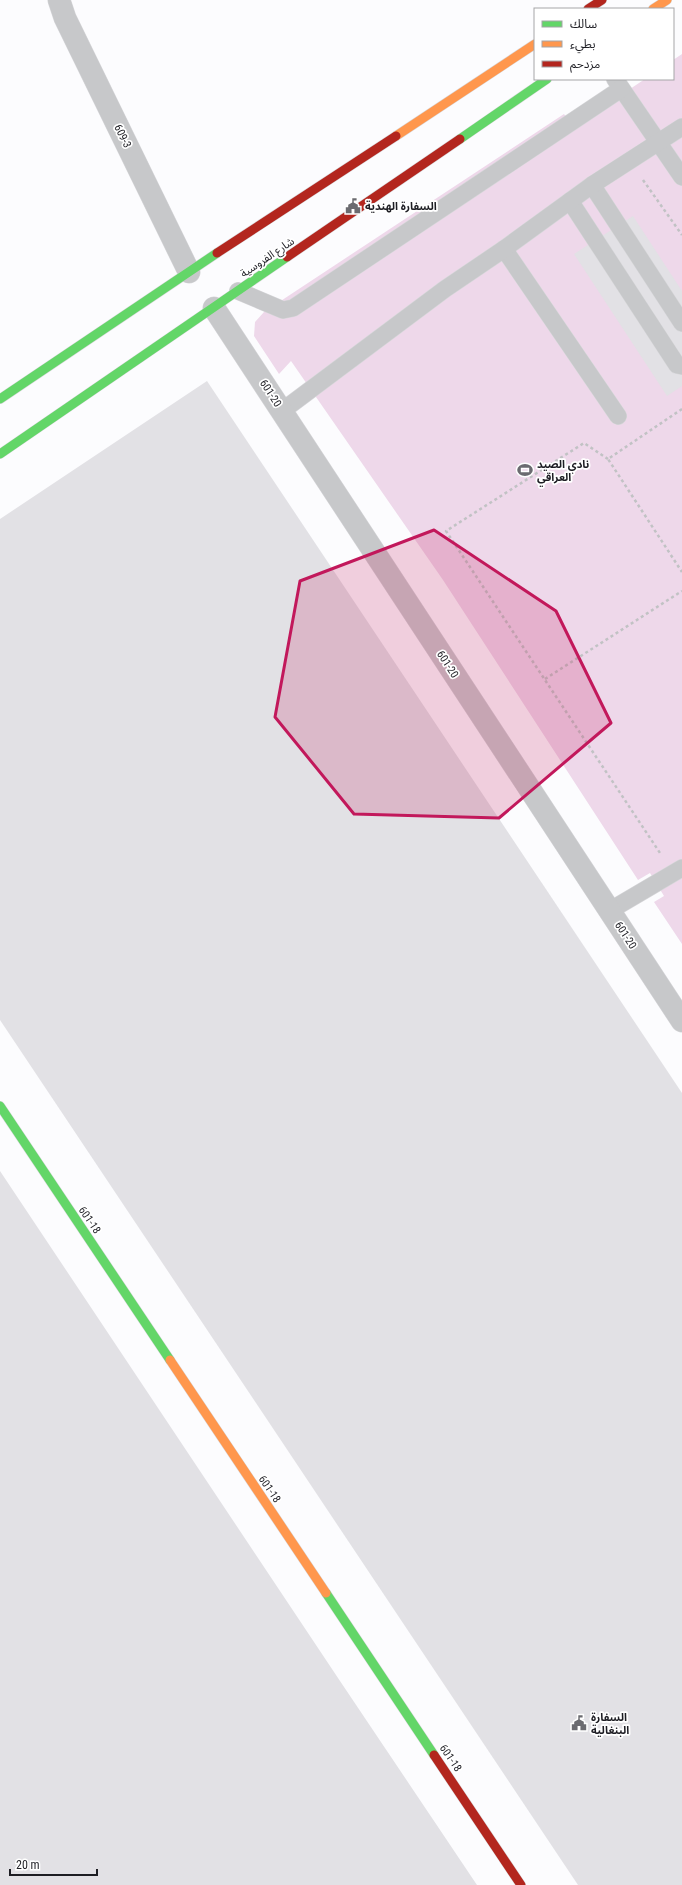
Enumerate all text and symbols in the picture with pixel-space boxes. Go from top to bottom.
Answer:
legend [534,8,674,80]
text: سالك [570,17,597,31]
text: بطيء [570,37,596,54]
text: مزدحم [570,57,600,73]
street label: 609-3 [111,122,134,150]
public building icon: السفارة الهندية [344,197,362,215]
place label: السفارة الهندية [365,200,437,213]
street label: شارع الفروسية [238,234,298,281]
street label: 601-20 [257,377,284,409]
place label: نادي الصيد العراقي [537,458,589,487]
sports icon: نادي الصيد العراقي [516,461,534,479]
street label: 601-20 [434,648,461,680]
street label: 601-20 [612,919,639,951]
street label: 601-18 [76,1204,103,1236]
street label: 601-18 [256,1473,283,1505]
place label: السفارة البنغالية [591,1711,629,1737]
public building icon: السفارة البنغالية [570,1714,588,1732]
street label: 601-18 [437,1742,464,1774]
scale bar [10,1851,97,1877]
text: 20 m [16,1858,40,1872]

